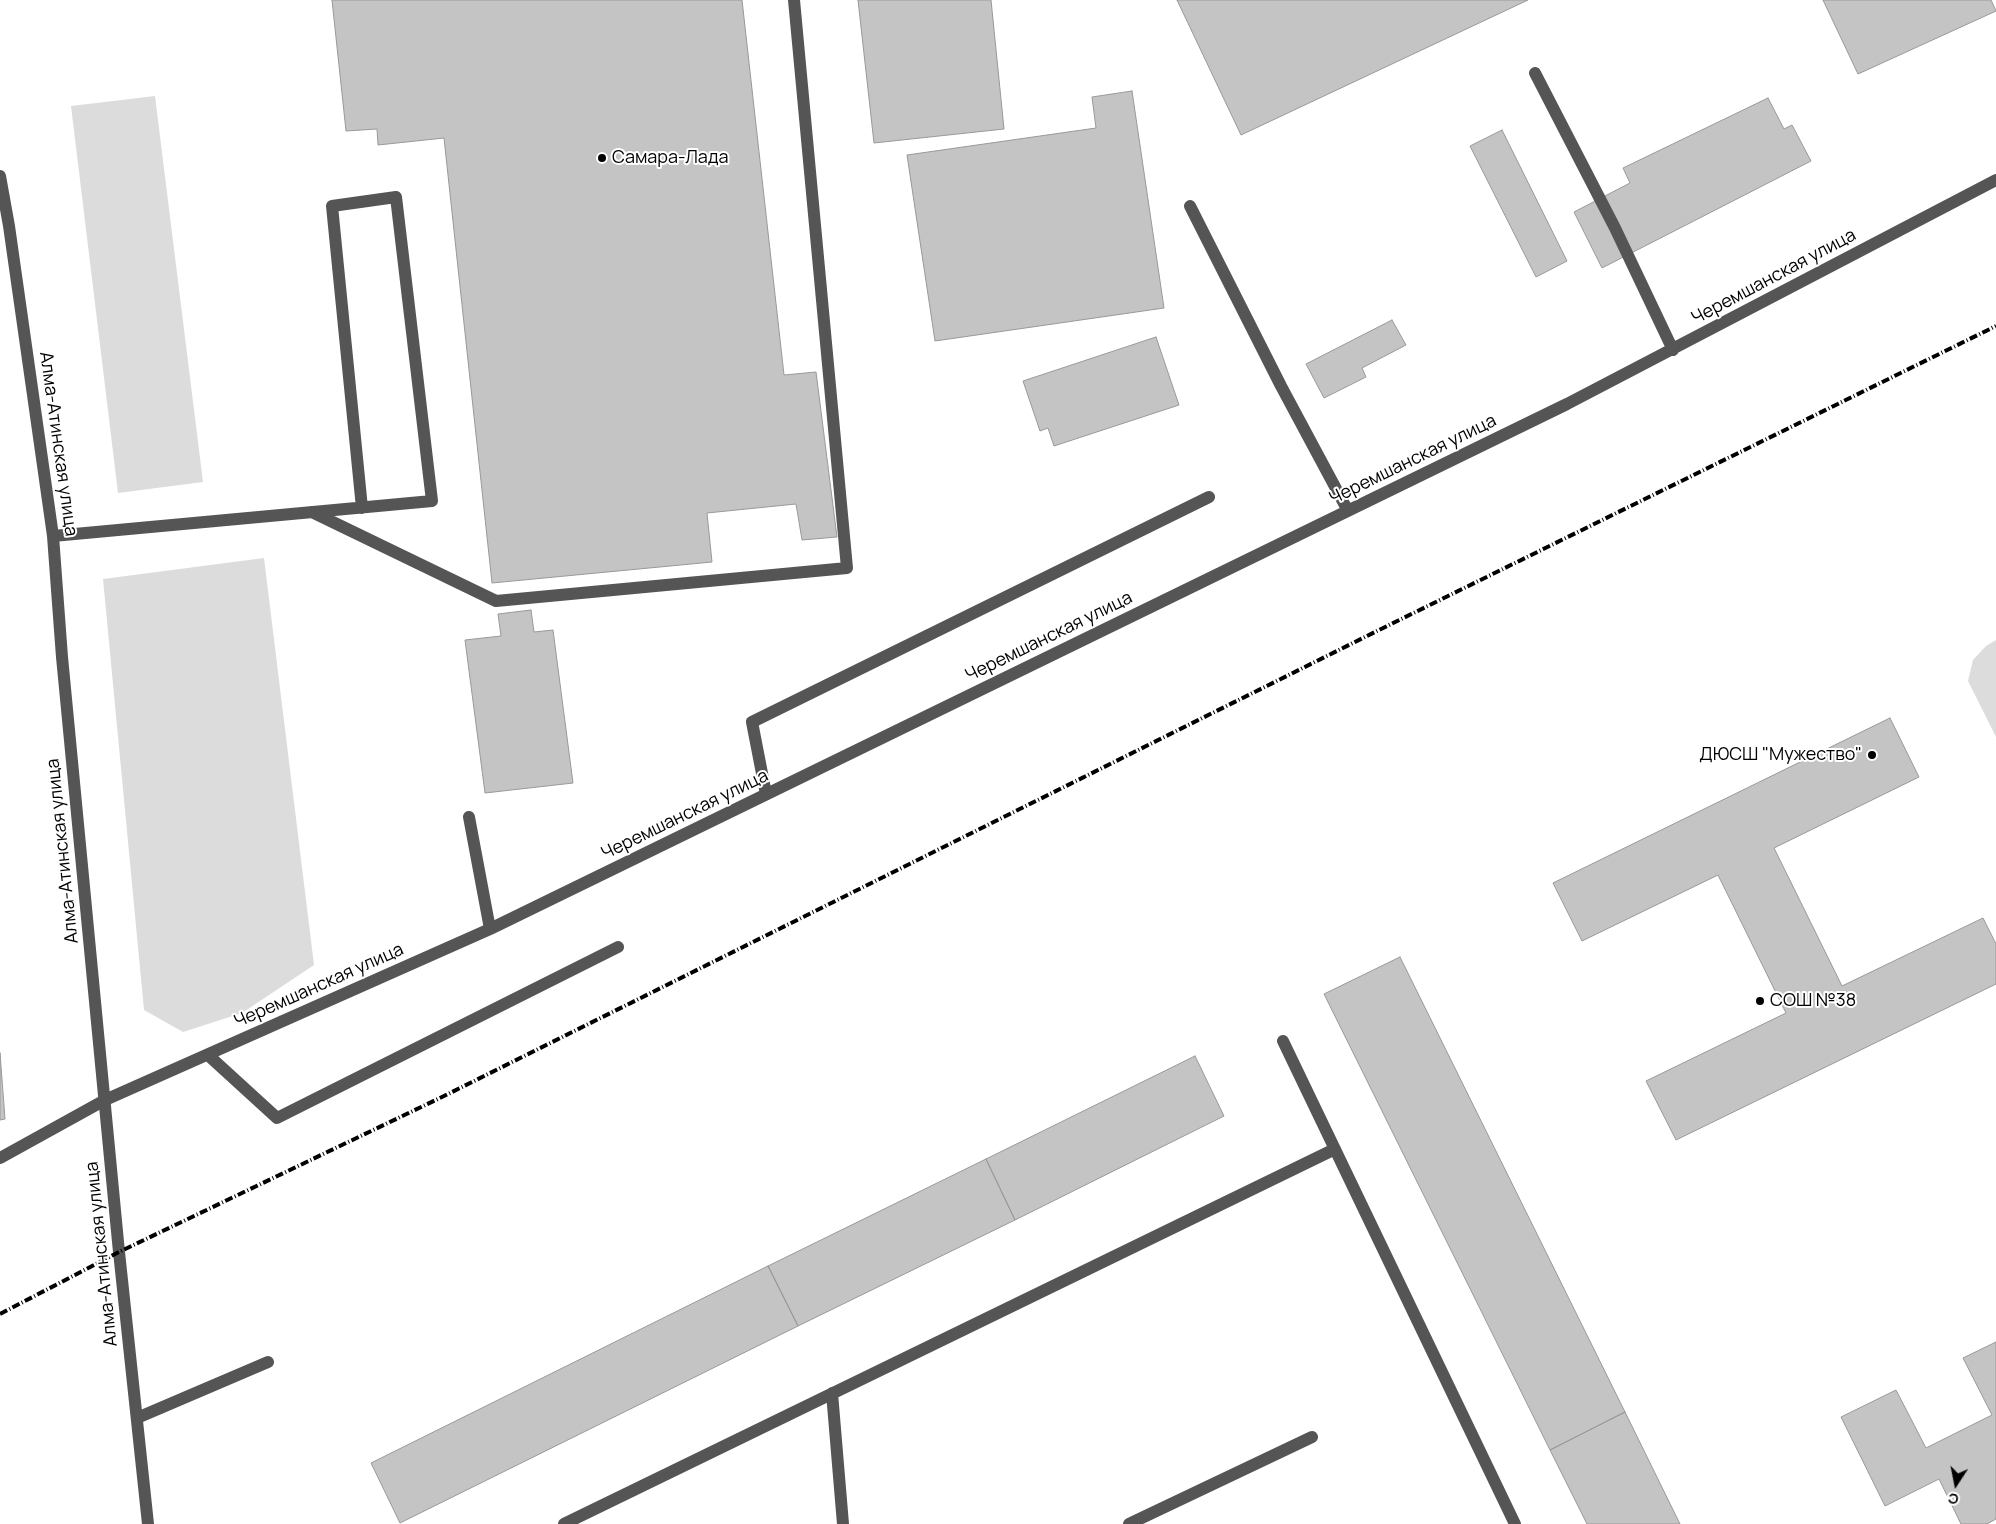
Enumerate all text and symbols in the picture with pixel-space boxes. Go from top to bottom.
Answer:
place label: Самара-Лада [612,147,729,169]
marker: Самара-Лада [596,152,608,164]
street label: Черемшанская улица [1688,224,1860,330]
street label: Алма-Атинская улица [34,350,82,538]
street label: Черемшанская улица [1326,410,1500,510]
street label: Черемшанская улица [962,587,1136,687]
place label: ДЮСШ "Мужество" [1699,744,1862,766]
marker: ДЮСШ "Мужество" [1866,749,1878,761]
street label: Алма-Атинская улица [43,757,83,945]
street label: Черемшанская улица [598,765,772,865]
street label: Черемшанская улица [231,939,407,1033]
place label: СОШ №38 [1770,990,1856,1012]
marker: СОШ №38 [1754,995,1766,1007]
street label: Алма-Атинская улица [82,1160,122,1348]
north arrow [1931,1459,1981,1509]
text: С [1946,1489,1960,1510]

